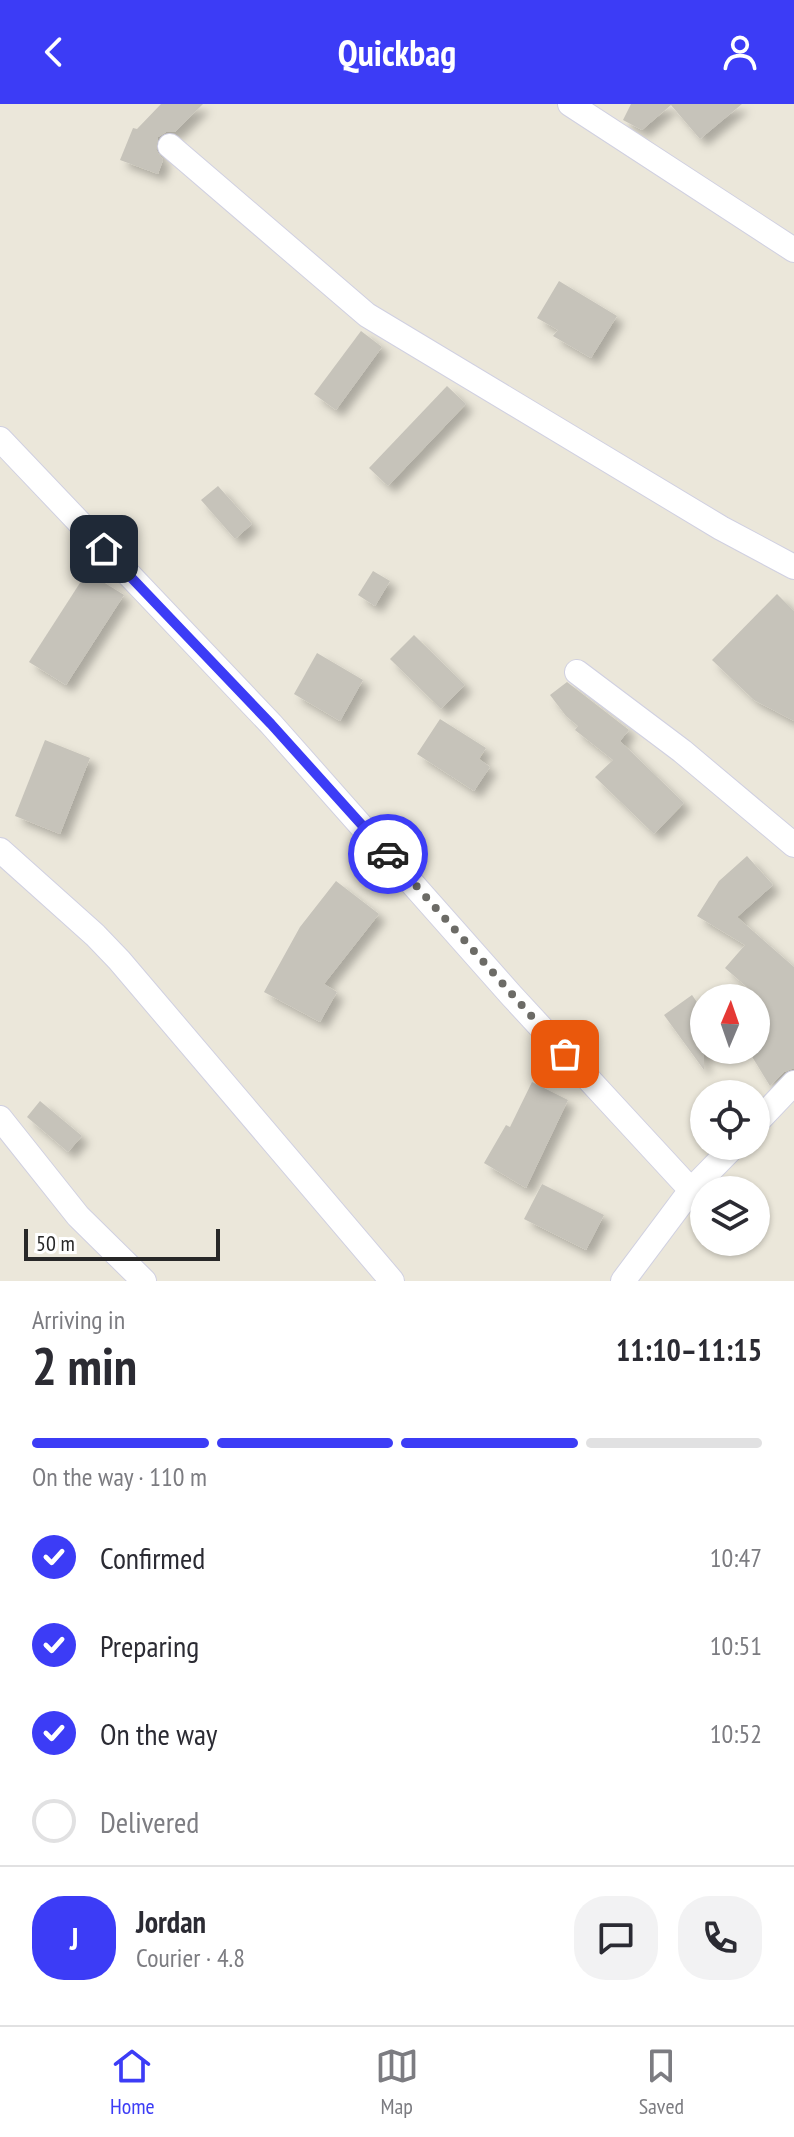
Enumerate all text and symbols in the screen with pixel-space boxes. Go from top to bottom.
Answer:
text: Quickbag [338,29,456,76]
icon: back [32,30,76,74]
icon: person [718,30,762,74]
pin [70,515,138,583]
icon: home [82,527,126,571]
courier [348,814,428,894]
icon: car [366,832,410,876]
north arrow [690,984,770,1064]
map controls [690,984,770,1256]
pin [531,1020,599,1088]
icon: bag [543,1032,587,1076]
button: locate [690,1080,770,1160]
button: layers [690,1176,770,1256]
scale bar [24,1225,220,1261]
text: 50 m [36,1229,75,1257]
text: Arriving in [32,1303,125,1336]
text: 11:10–11:15 [616,1330,762,1369]
text: 2 min [32,1332,137,1399]
text: On the way · 110 m [32,1460,207,1493]
icon: check [32,1535,76,1579]
text: Confirmed [100,1538,205,1577]
text: 10:47 [710,1541,762,1574]
icon: check [32,1623,76,1667]
text: Preparing [100,1626,199,1665]
text: 10:51 [710,1629,762,1662]
icon: check [32,1711,76,1755]
text: On the way [100,1714,217,1753]
text: 10:52 [710,1717,762,1750]
text: Delivered [100,1802,199,1841]
button: chat [574,1896,658,1980]
button: phone [678,1896,762,1980]
text: Jordan [136,1902,206,1941]
text: J [70,1919,78,1958]
text: Courier · 4.8 [136,1941,245,1974]
tab: Home [110,2044,155,2120]
tab: Map [375,2044,419,2120]
tab: Saved [639,2044,684,2120]

